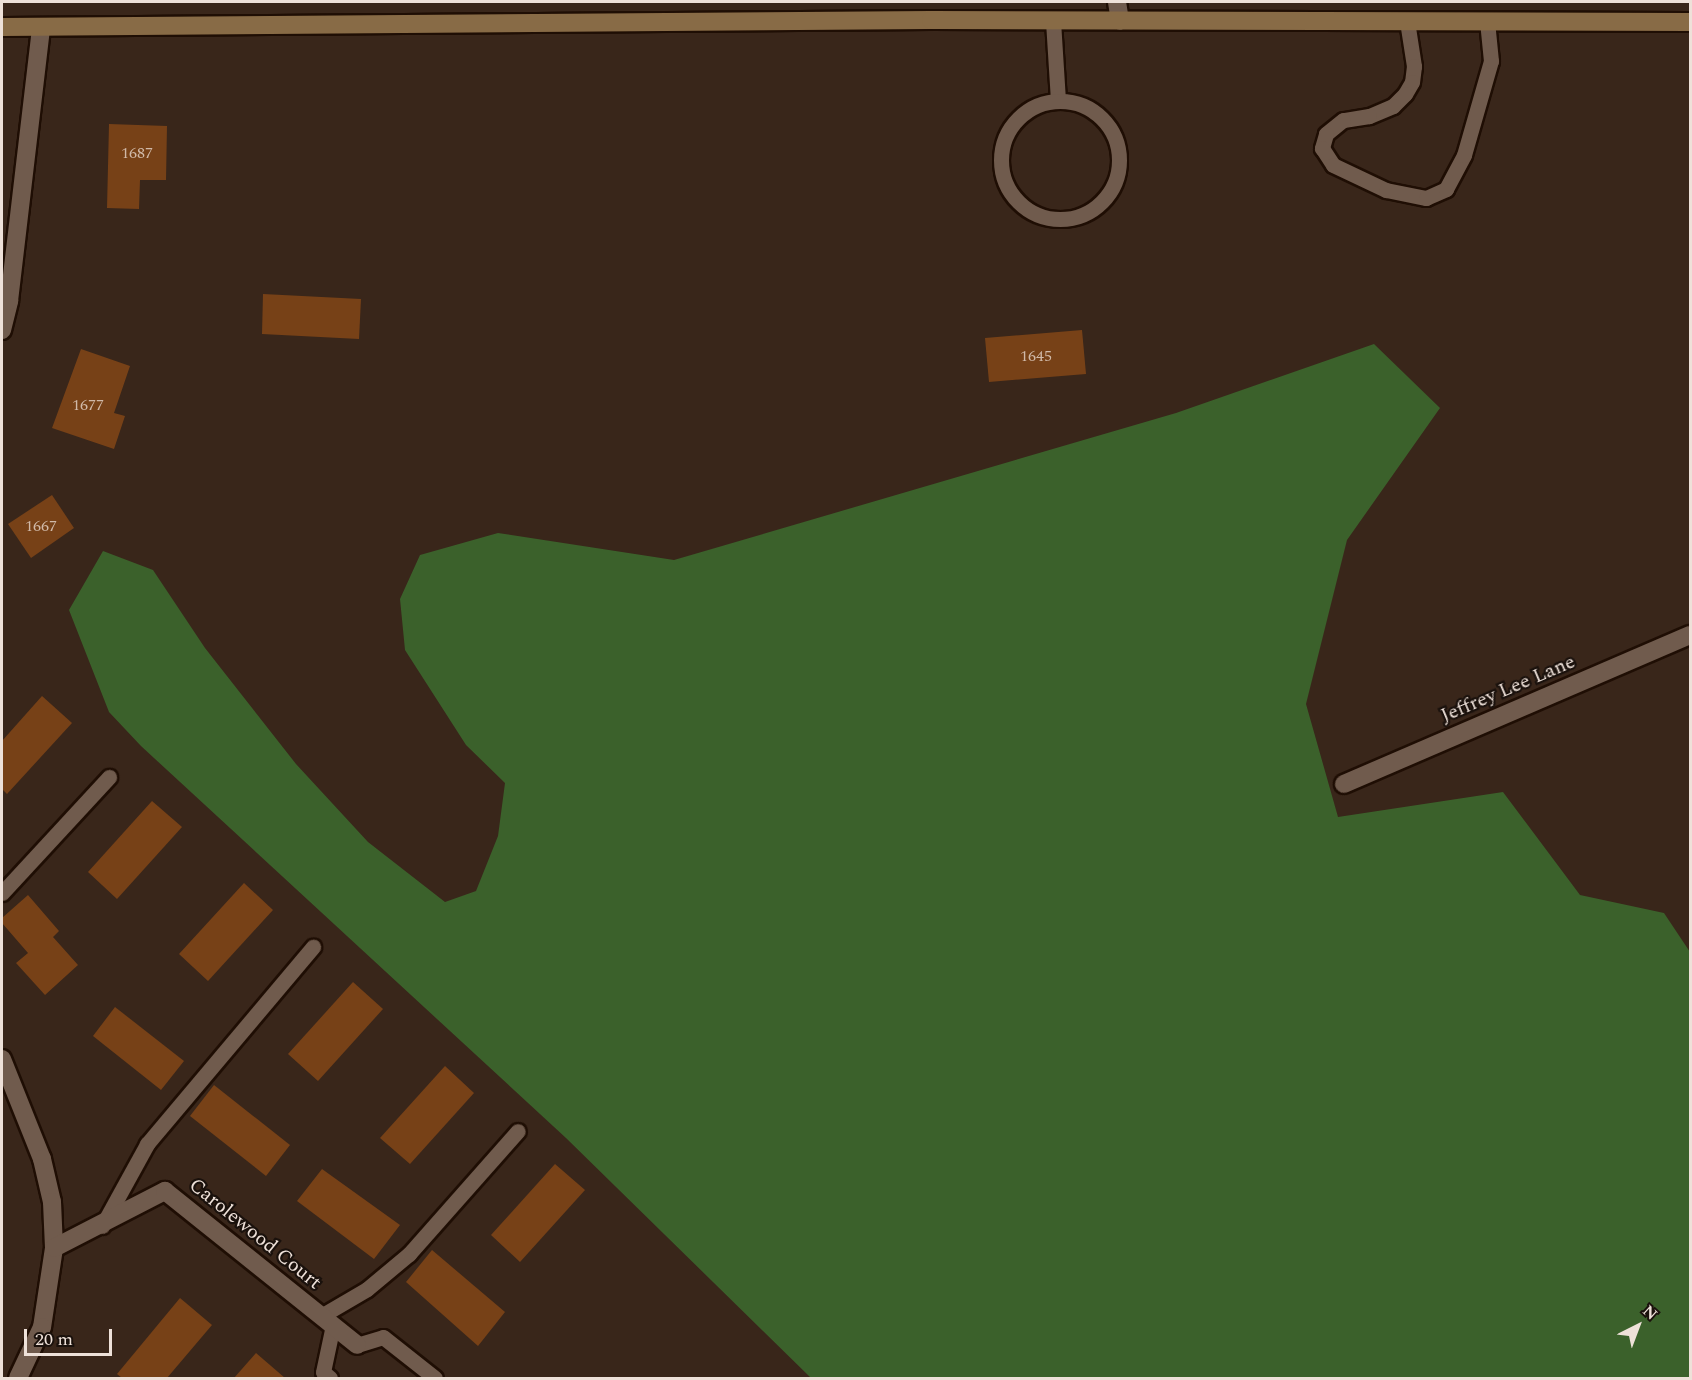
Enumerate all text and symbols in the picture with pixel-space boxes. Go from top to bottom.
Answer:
house number: 1687 [121,143,153,163]
house number: 1645 [1020,346,1052,366]
house number: 1677 [72,395,104,415]
house number: 1667 [25,516,57,536]
street label: Jeffrey Lee Lane [1437,650,1579,728]
street label: Carolewood Court [184,1173,326,1295]
north arrow [1608,1296,1668,1356]
text: N [1637,1299,1663,1326]
scale bar [27,1317,116,1355]
text: 20 m [35,1326,73,1353]

